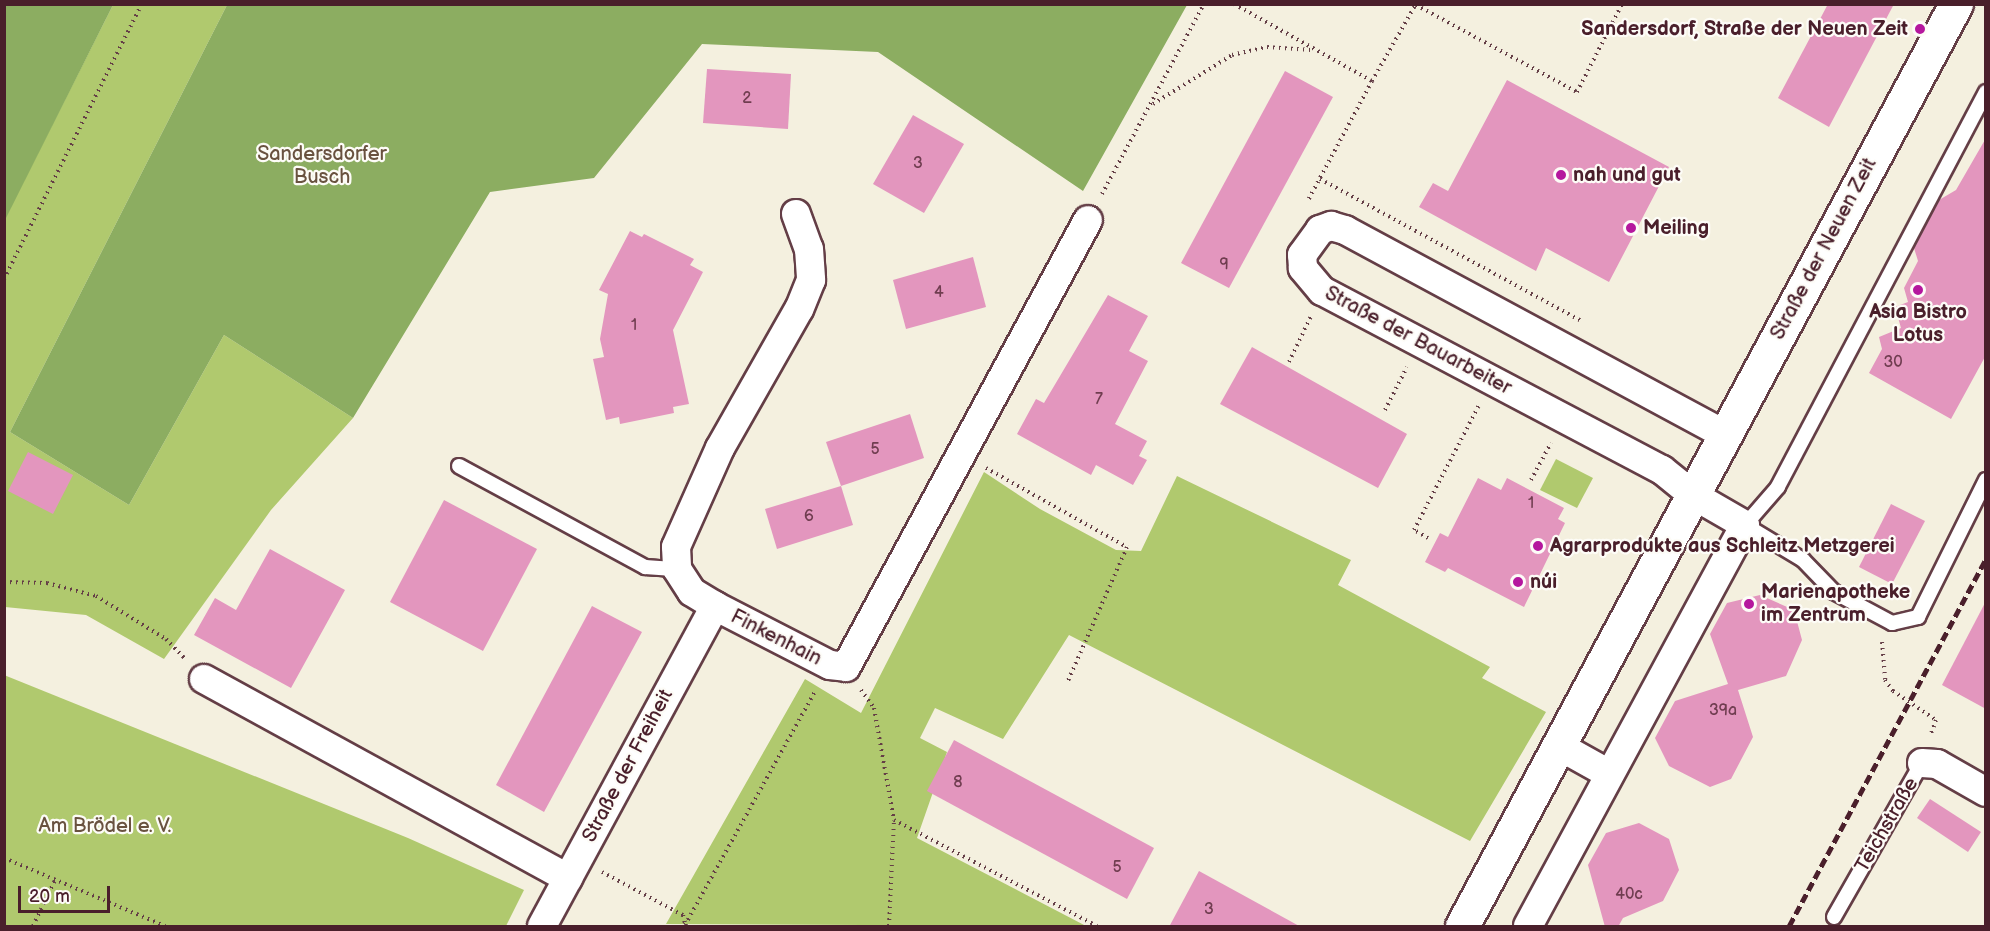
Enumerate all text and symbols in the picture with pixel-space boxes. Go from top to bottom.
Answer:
place label: Sandersdorf, Straße der Neuen Zeit [1581,17,1908,41]
marker: Sandersdorf, Straße der Neuen Zeit [1913,22,1927,36]
house number: 2 [742,89,752,109]
park label: Sandersdorfer Busch [257,142,387,189]
house number: 3 [913,154,923,174]
street label: Straße der Neuen Zeit [1766,154,1882,344]
place label: nah und gut [1573,163,1681,187]
marker: nah und gut [1554,168,1568,182]
place label: Meiling [1643,216,1709,240]
marker: Meiling [1624,221,1638,235]
house number: 9 [1219,255,1229,275]
street label: Straße der Bauarbeiter [1321,282,1515,400]
house number: 4 [934,283,944,303]
marker: Asia Bistro Lotus [1911,283,1925,297]
place label: Asia Bistro Lotus [1869,300,1967,347]
house number: 1 [631,316,637,336]
house number: 30 [1883,353,1903,373]
house number: 7 [1095,390,1103,410]
house number: 5 [870,440,880,460]
house number: 1 [1528,494,1534,514]
house number: 6 [804,507,814,527]
place label: Agrarprodukte aus Schleitz Metzgerei [1550,534,1895,558]
marker: Agrarprodukte aus Schleitz Metzgerei [1531,539,1545,553]
place label: núi [1530,570,1557,594]
marker: núi [1511,575,1525,589]
place label: Marienapotheke im Zentrum [1761,580,1910,627]
marker: Marienapotheke im Zentrum [1742,597,1756,611]
street label: Finkenhain [727,605,825,671]
street label: Straße der Freiheit [578,685,678,847]
house number: 39a [1709,701,1737,721]
house number: 8 [953,773,963,793]
street label: Teichstraße [1850,773,1924,877]
park label: Am Brödel e. V. [38,814,172,838]
house number: 5 [1112,858,1122,878]
scale bar [21,874,112,912]
house number: 40c [1615,885,1643,905]
text: 20 m [29,886,70,907]
house number: 3 [1204,900,1214,920]

